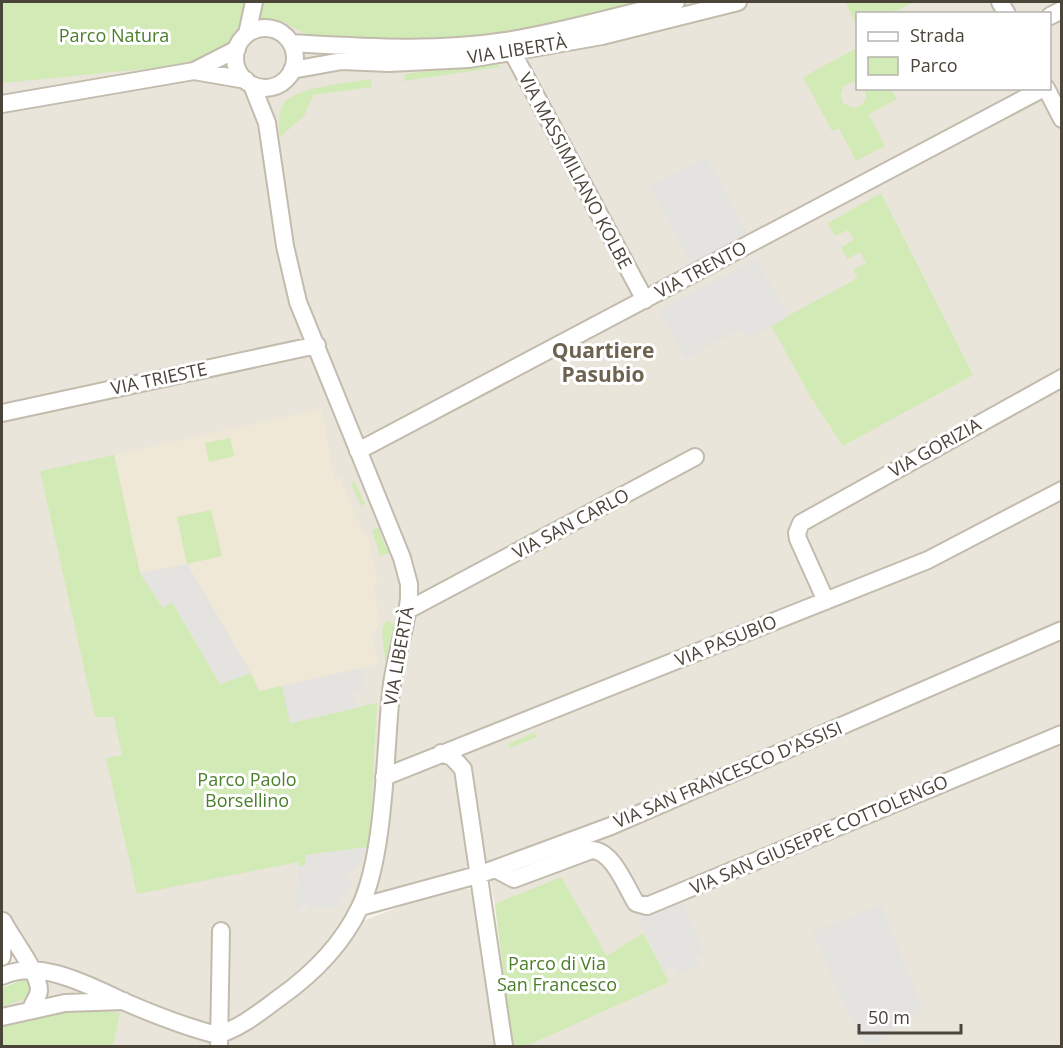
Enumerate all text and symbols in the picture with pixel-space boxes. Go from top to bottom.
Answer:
legend [856,12,1051,90]
park label: Parco Natura [59,23,169,47]
text: Strada [910,23,965,47]
street label: VIA LIBERTÀ [465,29,569,69]
text: Parco [910,53,958,77]
street label: VIA MASSIMILIANO KOLBE [514,68,638,273]
street label: VIA TRENTO [651,235,750,303]
district label: Quartiere Pasubio [552,336,654,388]
street label: VIA TRIESTE [109,356,209,400]
street label: VIA GORIZIA [884,412,985,482]
street label: VIA SAN CARLO [508,482,633,564]
street label: VIA LIBERTÀ [377,604,419,707]
street label: VIA PASUBIO [671,609,780,671]
street label: VIA SAN FRANCESCO D'ASSISI [610,715,845,833]
park label: Parco Paolo Borsellino [197,767,297,812]
street label: VIA SAN GIUSEPPE COTTOLENGO [686,769,951,899]
park label: Parco di Via San Francesco [497,951,617,996]
scale bar [859,997,961,1035]
text: 50 m [868,1005,910,1029]

